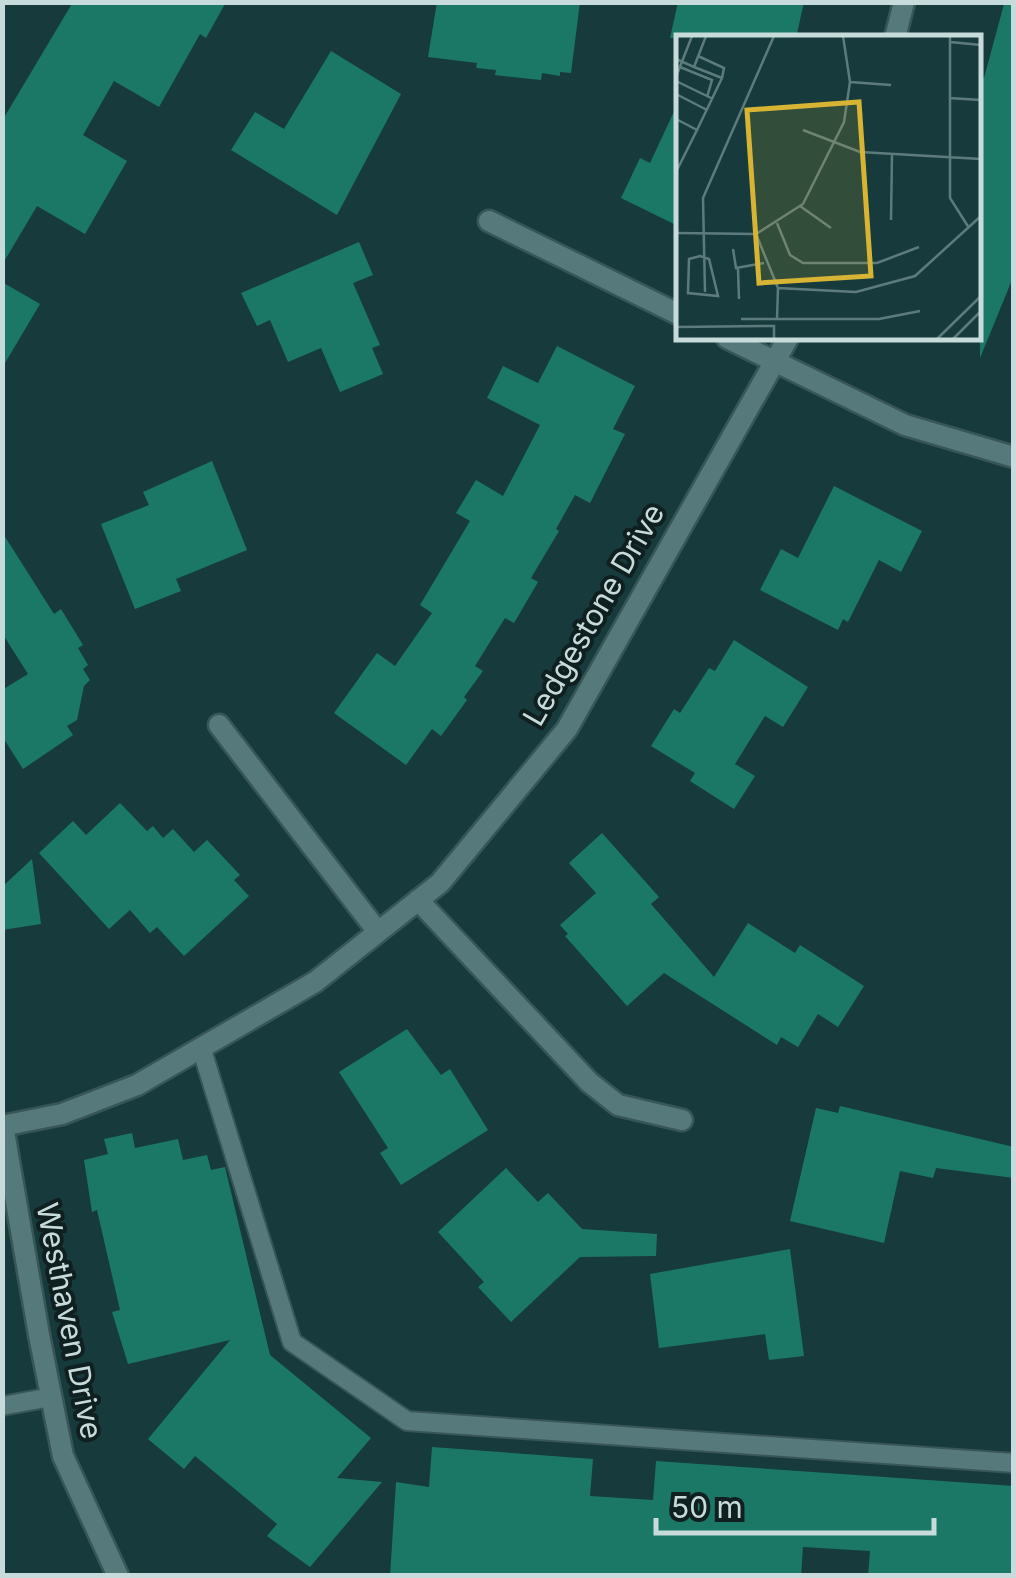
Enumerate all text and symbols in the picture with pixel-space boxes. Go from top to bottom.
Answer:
inset map [676,35,981,340]
street label: Ledgestone Drive [515,497,671,732]
street label: Westhaven Drive [29,1200,111,1442]
scale bar [656,1473,934,1535]
text: 50 m [671,1489,743,1525]

